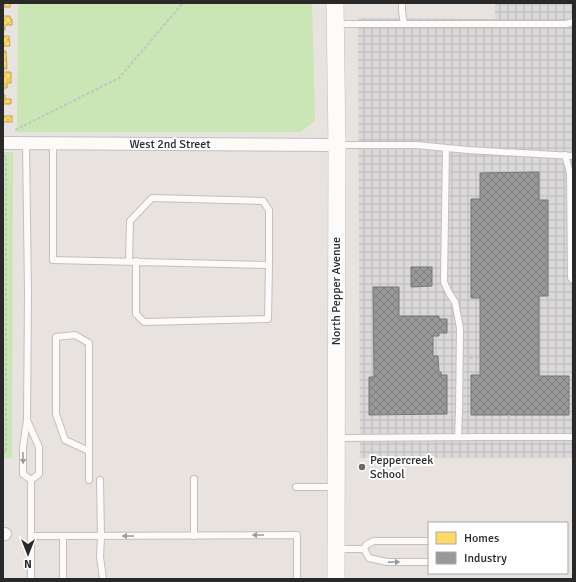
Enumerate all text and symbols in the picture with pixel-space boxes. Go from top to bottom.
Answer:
street label: West 2nd Street [129,137,211,152]
street label: North Pepper Avenue [329,237,344,345]
one-way arrow [20,452,26,465]
place label: Peppercreek School [370,453,433,482]
marker: Peppercreek School [357,462,367,472]
legend [428,522,568,574]
text: Homes [464,531,499,546]
one-way arrow [251,532,264,538]
one-way arrow [121,533,134,539]
north arrow [8,534,48,574]
text: Industry [464,551,507,566]
text: N [24,557,32,570]
one-way arrow [388,559,401,565]

